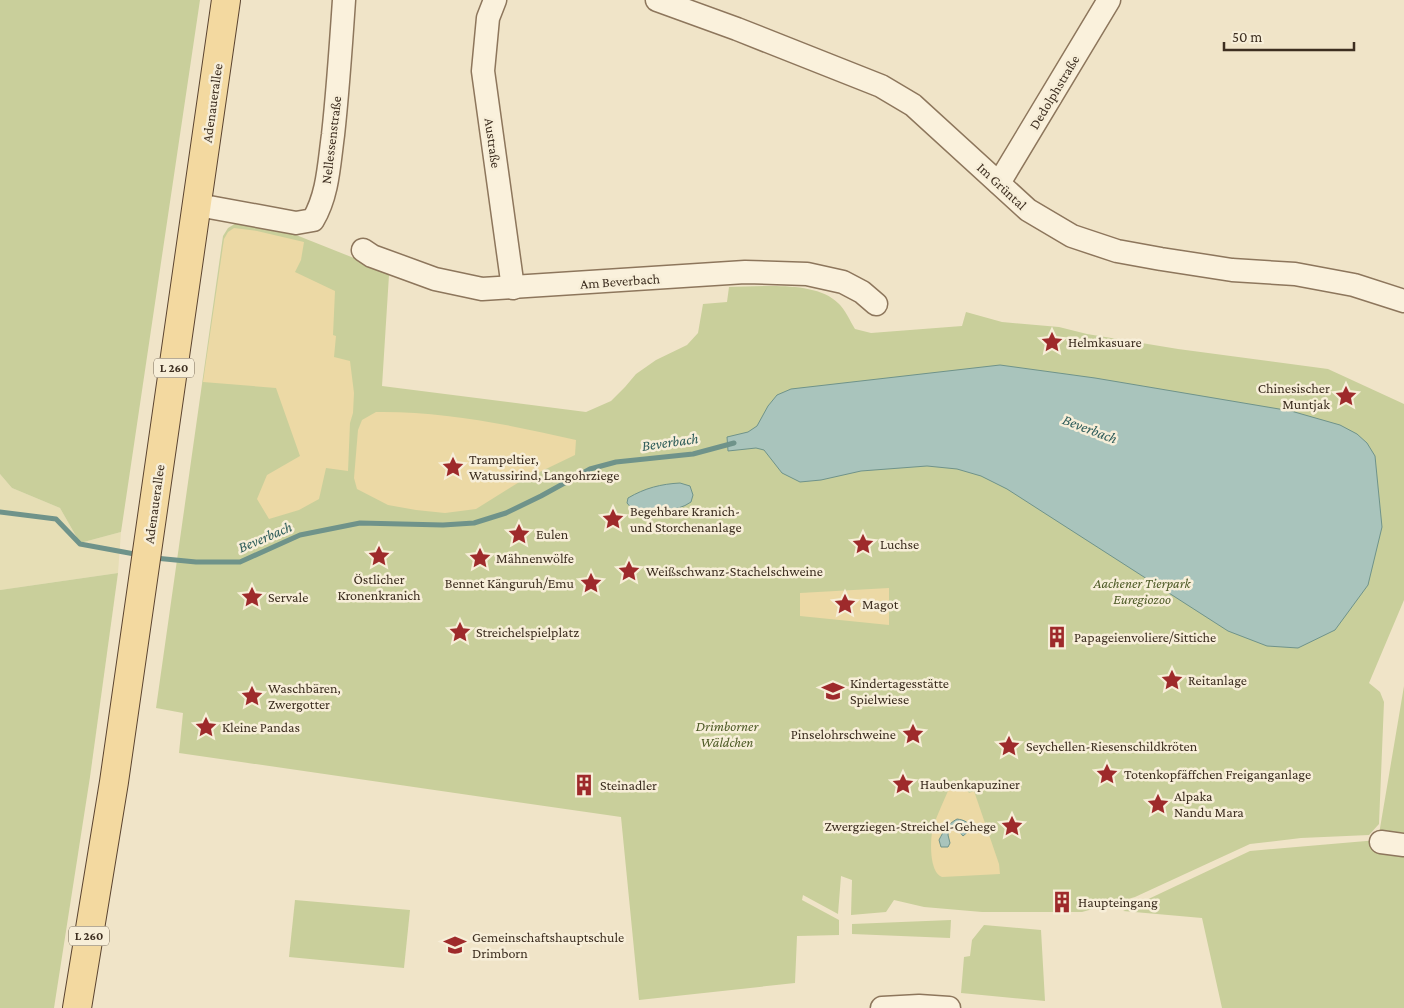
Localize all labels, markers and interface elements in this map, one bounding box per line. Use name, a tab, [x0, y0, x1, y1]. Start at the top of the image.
scale bar	[1224, 20, 1354, 52]
text: 50 m	[1232, 29, 1262, 45]
street label: Dedolphstraße	[1026, 52, 1082, 132]
street label: Adenauerallee	[199, 62, 225, 144]
street label: Nellessenstraße	[318, 95, 344, 185]
street label: Austraße	[482, 117, 504, 169]
street label: Im Grüntal	[974, 159, 1030, 213]
street label: Am Beverbach	[580, 270, 661, 292]
place icon: Helmkasuare	[1039, 329, 1065, 355]
place label: Helmkasuare	[1068, 334, 1142, 350]
road number: L 260	[154, 358, 194, 378]
place label: Chinesischer Muntjak	[1258, 380, 1330, 413]
place icon: Chinesischer Muntjak	[1333, 383, 1359, 409]
water label: Beverbach	[1060, 411, 1120, 447]
water label: Beverbach	[641, 430, 699, 454]
place label: Trampeltier, Watussirind, Langohrziege	[469, 451, 619, 483]
place icon: Trampeltier, Watussirind, Langohrziege	[440, 454, 466, 480]
street label: Adenauerallee	[141, 463, 167, 545]
place label: Begehbare Kranich- und Storchenanlage	[630, 503, 742, 535]
place icon: Begehbare Kranich- und Storchenanlage	[600, 506, 626, 532]
water label: Beverbach	[236, 518, 294, 556]
place icon: Eulen	[506, 521, 532, 547]
place label: Eulen	[536, 526, 569, 542]
place icon: Luchse	[850, 531, 876, 557]
place label: Luchse	[880, 536, 919, 552]
place icon: Östlicher Kronenkranich	[366, 543, 392, 569]
place icon: Mähnenwölfe	[467, 545, 493, 571]
place label: Mähnenwölfe	[496, 550, 574, 566]
place icon: Weißschwanz-Stachelschweine	[616, 558, 642, 584]
place label: Weißschwanz-Stachelschweine	[646, 563, 823, 579]
place icon: Bennet Känguruh/Emu	[578, 570, 604, 596]
place label: Östlicher Kronenkranich	[337, 571, 421, 603]
place label: Bennet Känguruh/Emu	[445, 575, 575, 591]
park label: Aachener Tierpark Euregiozoo	[1092, 575, 1191, 607]
place icon: Servale	[239, 584, 265, 610]
place label: Servale	[268, 589, 308, 605]
place icon: Magot	[832, 591, 858, 617]
place label: Magot	[862, 596, 899, 612]
place icon: Streichelspielplatz	[447, 619, 473, 645]
place label: Streichelspielplatz	[476, 624, 579, 640]
building icon: Papageienvoliere/Sittiche	[1044, 624, 1070, 650]
place label: Papageienvoliere/Sittiche	[1074, 629, 1216, 645]
place icon: Reitanlage	[1159, 667, 1185, 693]
place label: Reitanlage	[1188, 672, 1247, 688]
place label: Kindertagesstätte Spielwiese	[850, 675, 949, 707]
school or university icon: Kindertagesstätte Spielwiese	[820, 678, 846, 704]
place label: Waschbären, Zwergotter	[268, 680, 341, 712]
place icon: Waschbären, Zwergotter	[239, 683, 265, 709]
place icon: Kleine Pandas	[193, 714, 219, 740]
park label: Drimborner Wäldchen	[696, 718, 759, 750]
place label: Kleine Pandas	[222, 719, 300, 735]
place icon: Pinselohrschweine	[900, 721, 926, 747]
place label: Pinselohrschweine	[791, 726, 896, 742]
place icon: Seychellen-Riesenschildkröten	[996, 733, 1022, 759]
place label: Seychellen-Riesenschildkröten	[1026, 738, 1198, 754]
place icon: Totenkopfäffchen Freiganganlage	[1094, 761, 1120, 787]
place label: Totenkopfäffchen Freiganganlage	[1124, 766, 1311, 782]
place icon: Haubenkapuziner	[890, 771, 916, 797]
building icon: Steinadler	[571, 772, 597, 798]
place label: Haubenkapuziner	[920, 776, 1020, 792]
place label: Steinadler	[600, 777, 657, 793]
place label: Alpaka Nandu Mara	[1174, 788, 1244, 820]
place icon: Alpaka Nandu Mara	[1145, 791, 1171, 817]
place icon: Zwergziegen-Streichel-Gehege	[999, 813, 1025, 839]
place label: Zwergziegen-Streichel-Gehege	[824, 818, 996, 834]
building icon: Haupteingang	[1049, 889, 1075, 915]
place label: Haupteingang	[1078, 894, 1158, 910]
road number: L 260	[69, 926, 109, 946]
place label: Gemeinschaftshauptschule Drimborn	[472, 929, 624, 961]
school or university icon: Gemeinschaftshauptschule Drimborn	[442, 932, 468, 958]

